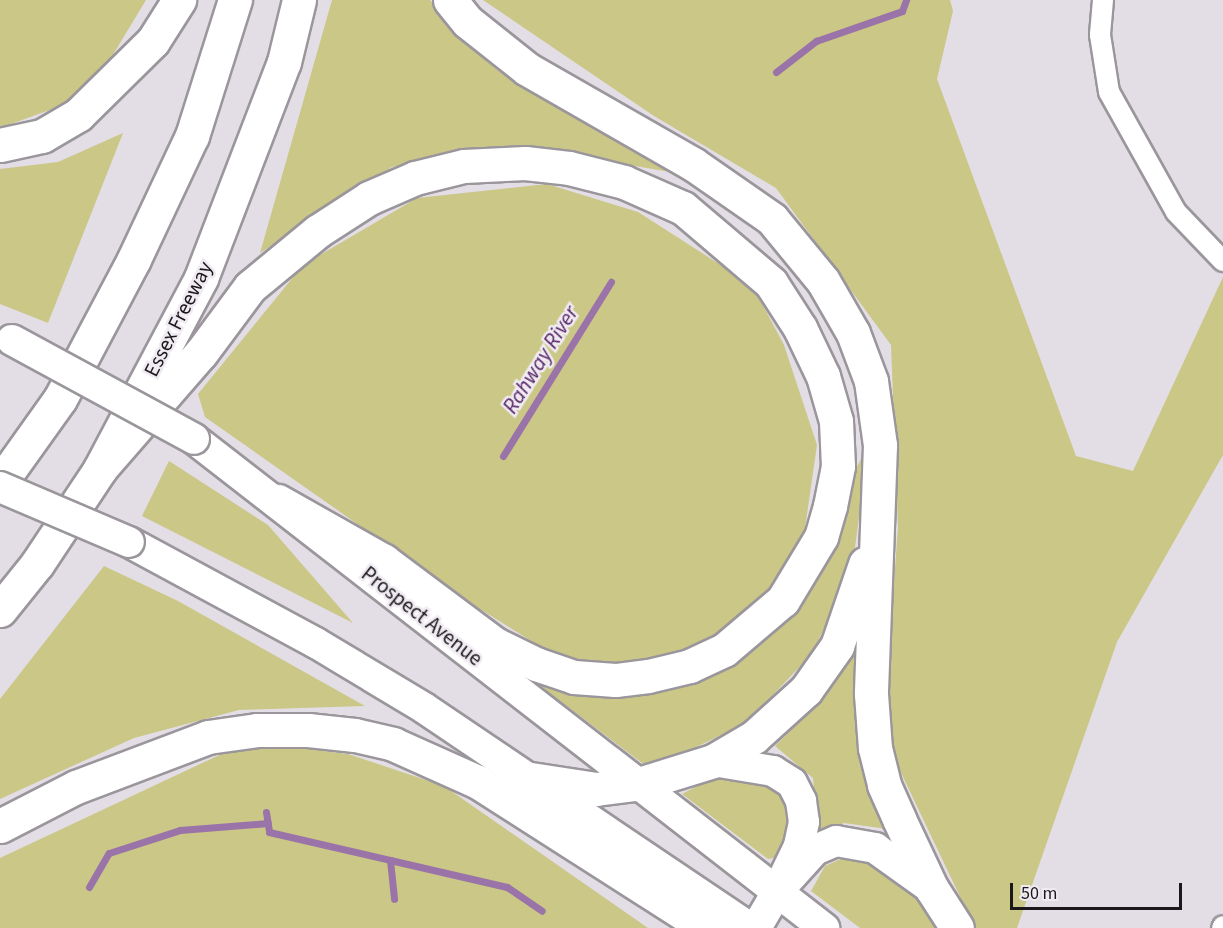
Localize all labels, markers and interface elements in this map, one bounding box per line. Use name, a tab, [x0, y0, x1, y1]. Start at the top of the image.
street label: Essex Freeway	[138, 257, 218, 381]
water label: Rahway River	[497, 301, 585, 419]
street label: Prospect Avenue	[356, 561, 488, 671]
scale bar	[1013, 871, 1186, 909]
text: 50 m	[1021, 881, 1057, 906]

